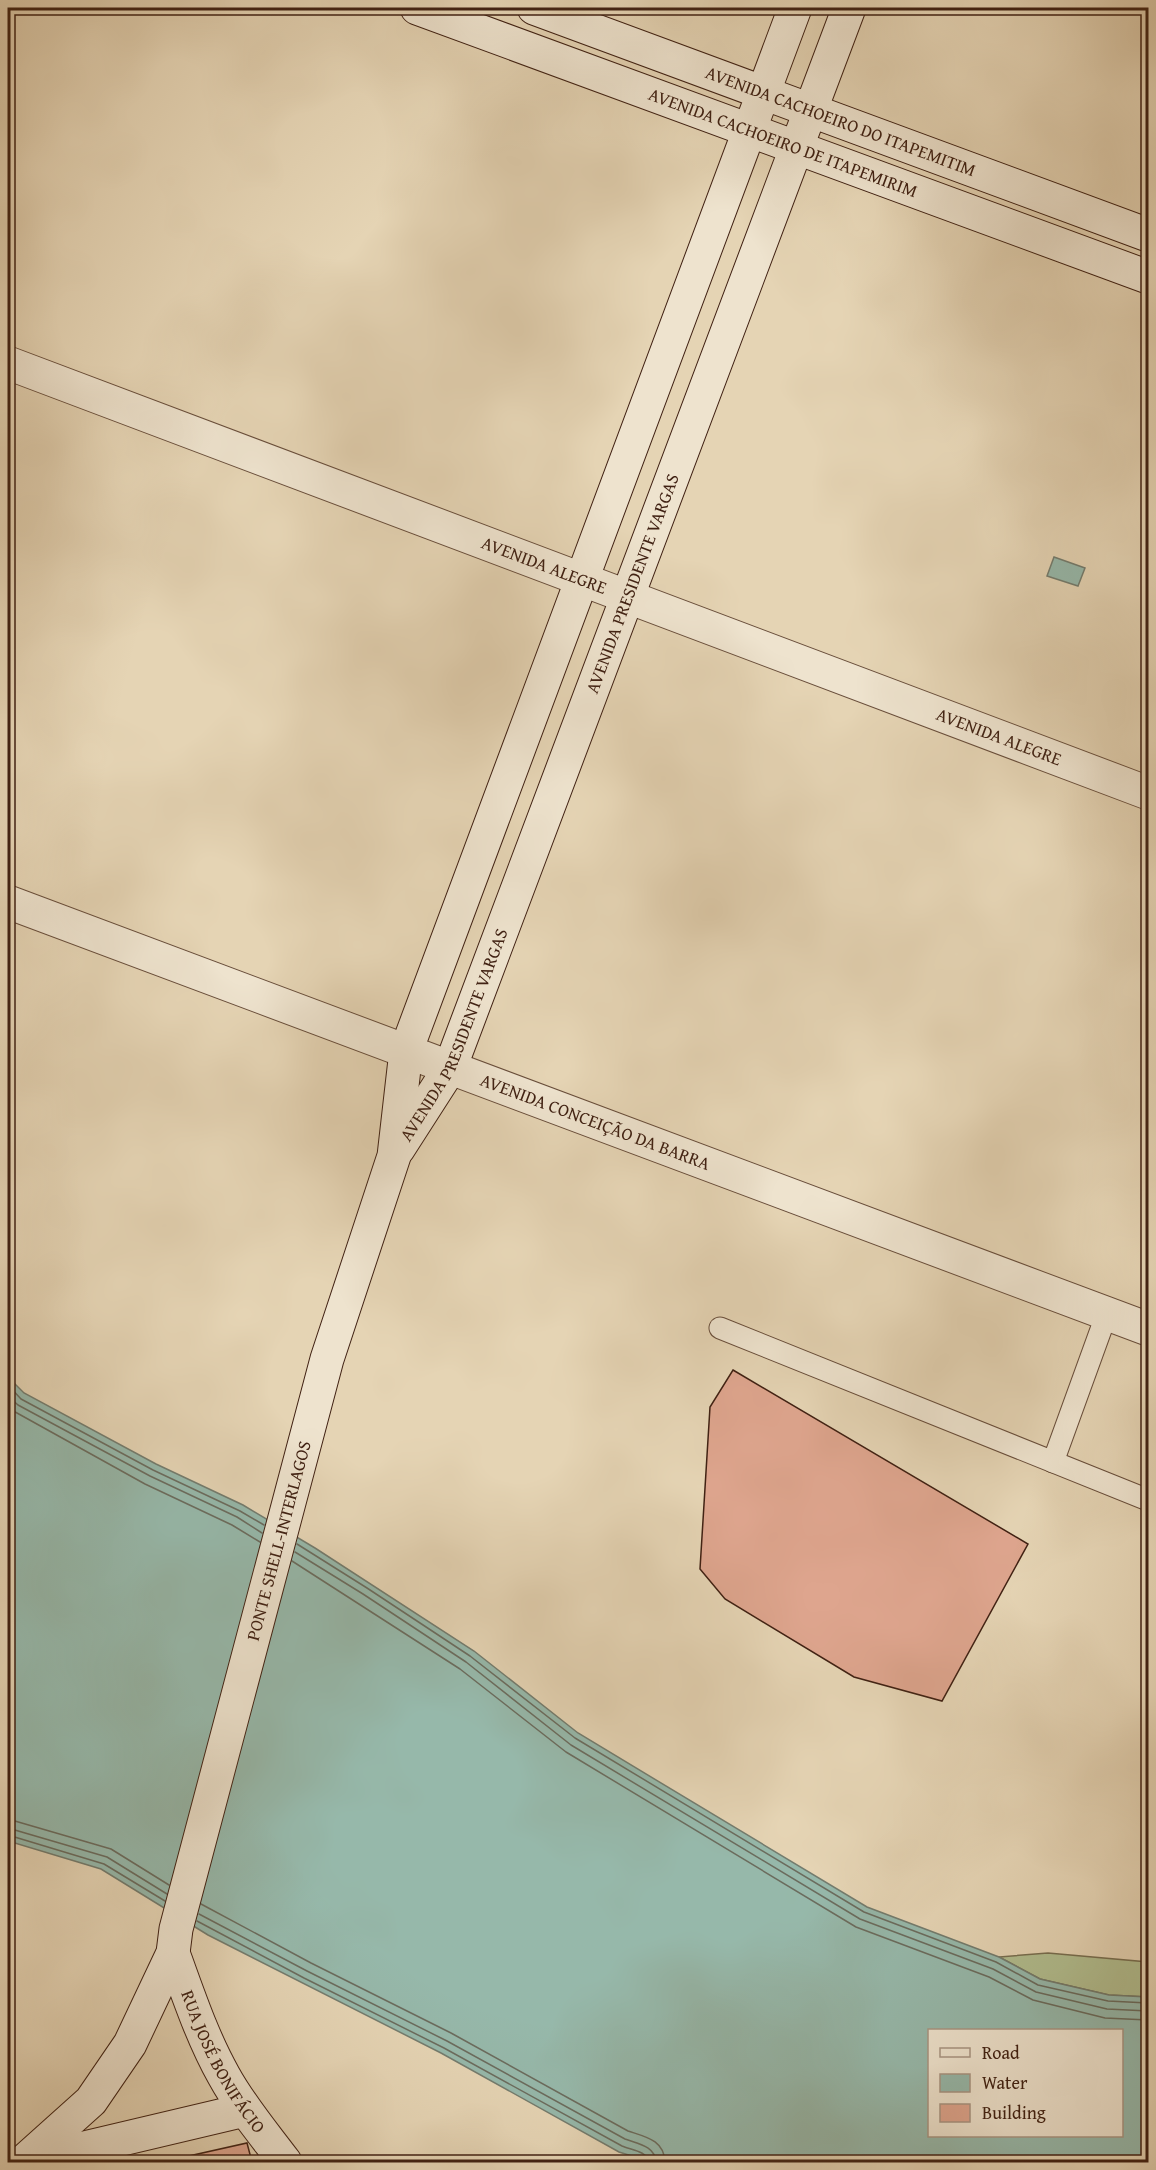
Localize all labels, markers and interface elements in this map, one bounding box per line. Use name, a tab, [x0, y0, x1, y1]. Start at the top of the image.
street label: AVENIDA CACHOEIRO DO ITAPEMITIM	[702, 59, 980, 183]
street label: AVENIDA CACHOEIRO DE ITAPEMIRIM	[645, 80, 922, 204]
street label: AVENIDA PRESIDENTE VARGAS	[578, 469, 686, 697]
street label: AVENIDA ALEGRE	[478, 529, 611, 601]
street label: AVENIDA ALEGRE	[933, 700, 1066, 772]
street label: AVENIDA PRESIDENTE VARGAS	[392, 924, 515, 1146]
street label: AVENIDA CONCEIÇÃO DA BARRA	[476, 1066, 714, 1177]
street label: PONTE SHELL-INTERLAGOS	[239, 1437, 318, 1643]
street label: RUA JOSÉ BONIFÁCIO	[174, 1986, 272, 2139]
legend	[928, 2029, 1123, 2137]
text: Road	[982, 2039, 1020, 2066]
text: Water	[982, 2069, 1028, 2096]
text: Building	[982, 2099, 1046, 2126]

